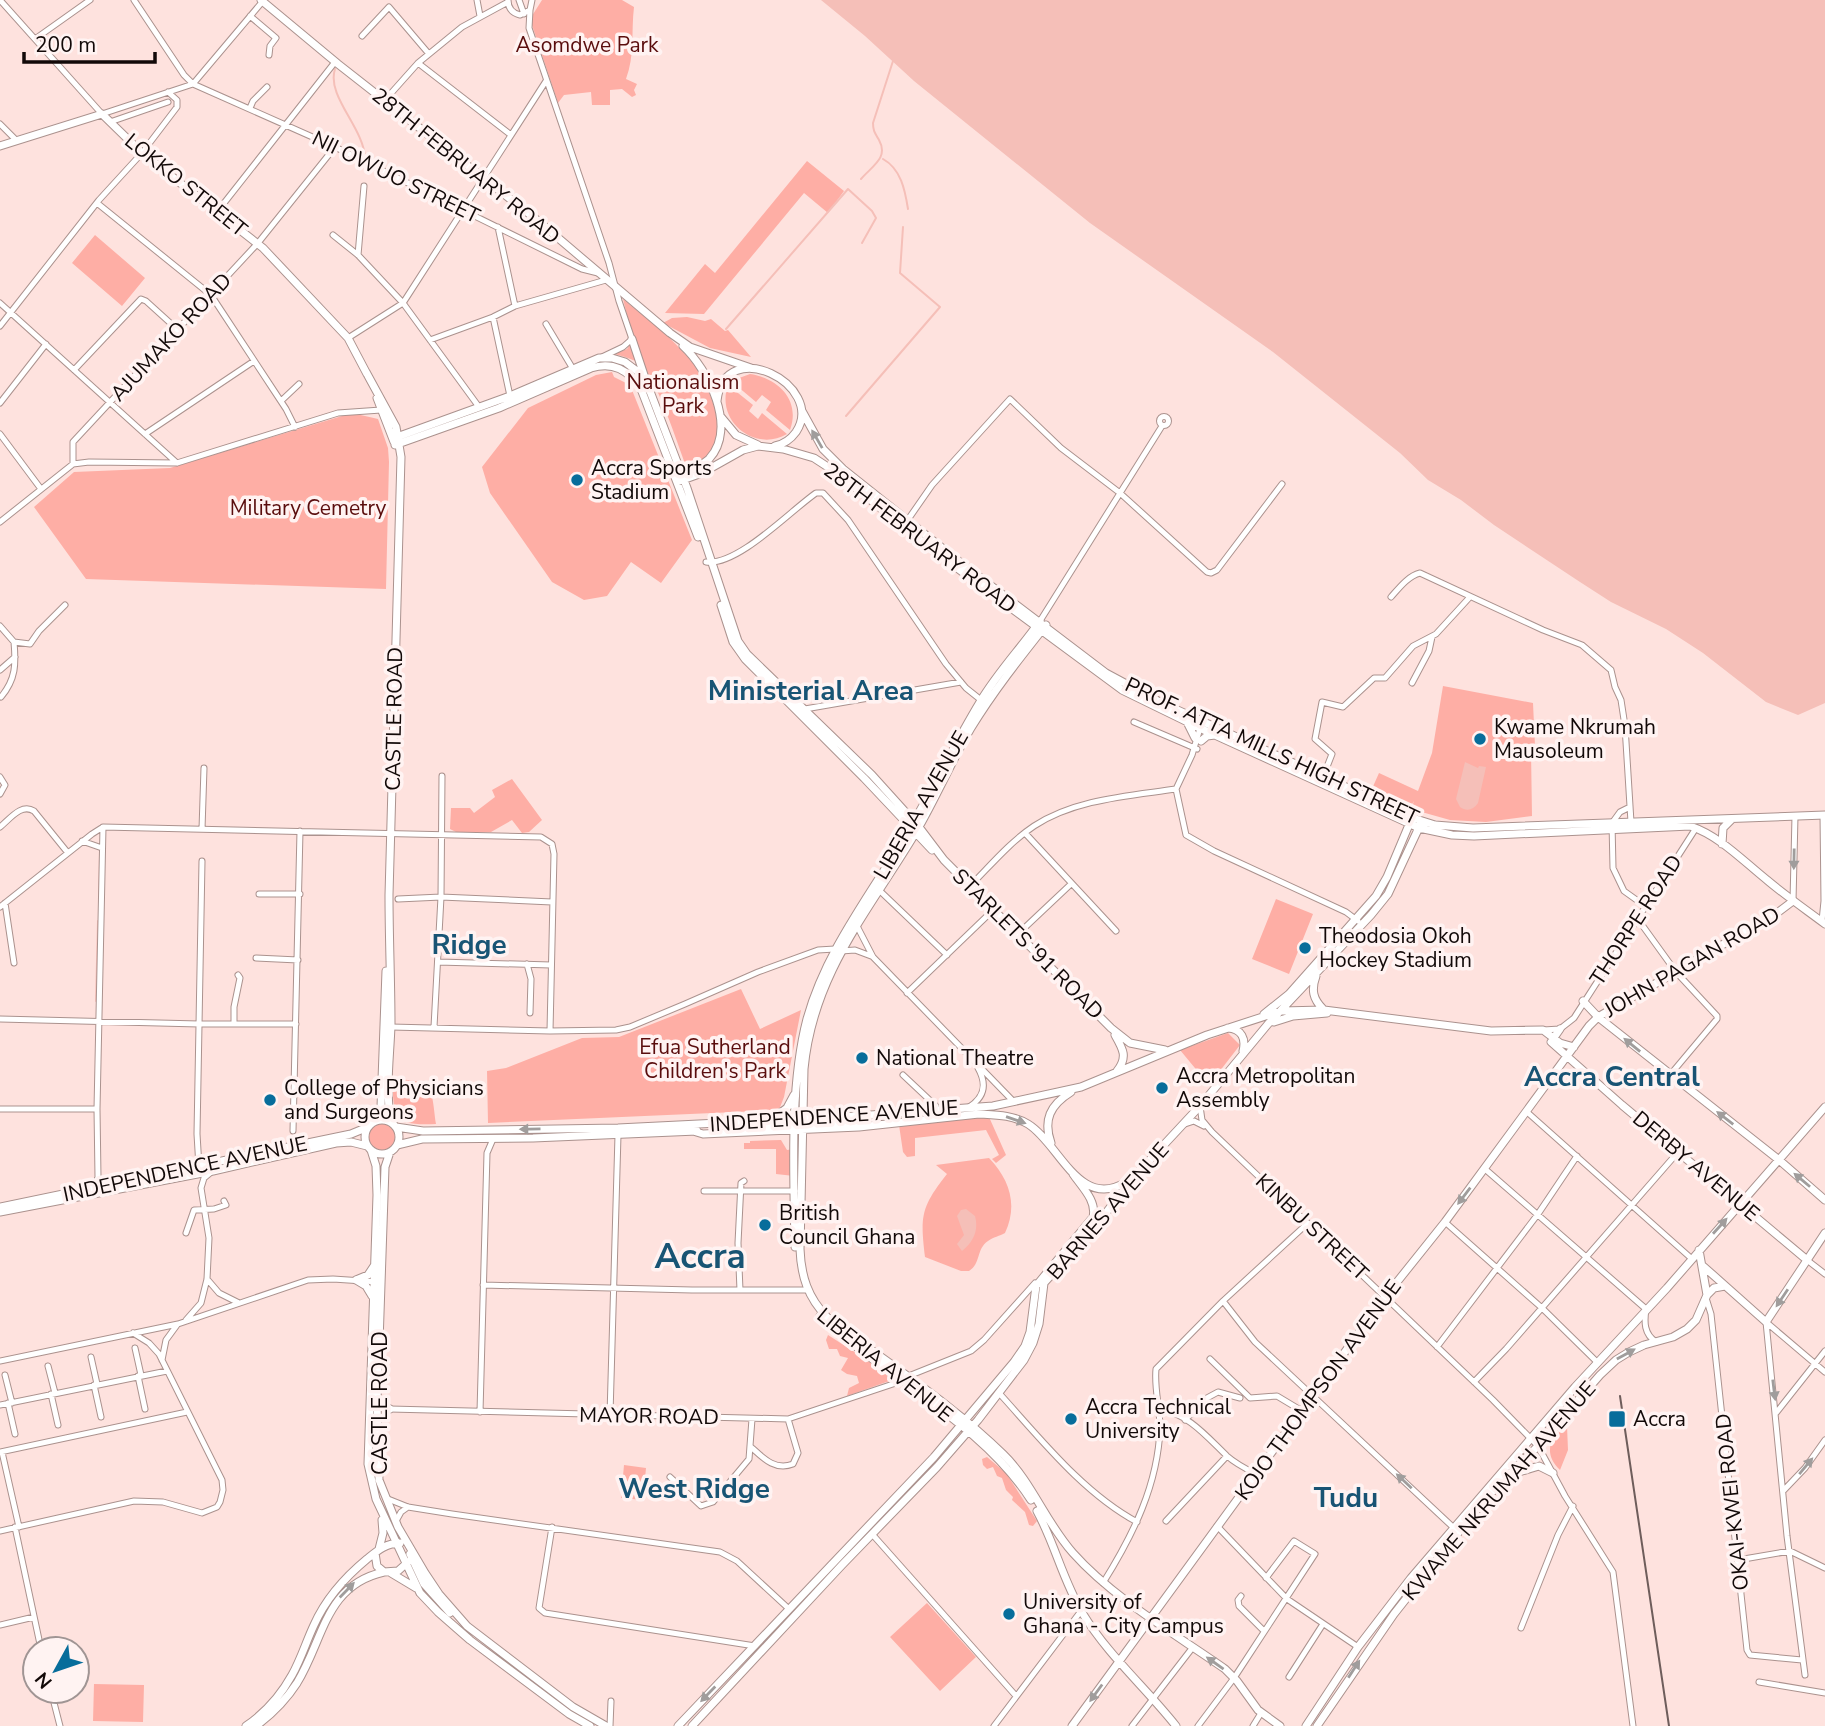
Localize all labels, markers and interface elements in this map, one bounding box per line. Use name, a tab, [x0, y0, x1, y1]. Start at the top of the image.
scale bar	[24, 21, 156, 65]
text: 200 m	[35, 31, 96, 59]
park label: Asomdwe Park	[515, 31, 659, 59]
street label: 28TH FEBRUARY ROAD	[366, 81, 566, 251]
street label: NII OWUO STREET	[307, 124, 485, 230]
street label: LOKKO STREET	[119, 127, 253, 243]
street label: AJUMAKO ROAD	[104, 267, 238, 407]
park label: Nationalism Park	[627, 368, 739, 420]
one-way arrow	[811, 429, 823, 449]
place label: Accra Sports Stadium	[591, 454, 712, 506]
street label: 28TH FEBRUARY ROAD	[818, 456, 1022, 620]
marker: Accra Sports Stadium	[569, 472, 585, 488]
park label: Military Cemetry	[230, 494, 387, 522]
street label: CASTLE ROAD	[379, 647, 409, 791]
street label: PROF. ATTA MILLS HIGH STREET	[1121, 670, 1424, 832]
district label: Ministerial Area	[708, 672, 914, 710]
place label: Kwame Nkrumah Mausoleum	[1494, 713, 1656, 765]
street label: LIBERIA AVENUE	[867, 726, 975, 884]
marker: Kwame Nkrumah Mausoleum	[1472, 731, 1488, 747]
one-way arrow	[1789, 848, 1800, 870]
street label: THORPE ROAD	[1583, 849, 1689, 991]
street label: STARLETS '91 ROAD	[946, 862, 1110, 1026]
street label: JOHN PAGAN ROAD	[1598, 900, 1785, 1024]
place label: Theodosia Okoh Hockey Stadium	[1319, 922, 1472, 974]
district label: Ridge	[431, 926, 507, 964]
marker: Theodosia Okoh Hockey Stadium	[1297, 940, 1313, 956]
park label: Efua Sutherland Children's Park	[639, 1033, 791, 1085]
one-way arrow	[1624, 1037, 1642, 1052]
place label: National Theatre	[876, 1044, 1034, 1072]
marker: National Theatre	[854, 1050, 870, 1066]
district label: Accra Central	[1524, 1058, 1700, 1096]
place label: Accra Metropolitan Assembly	[1176, 1062, 1355, 1114]
place label: College of Physicians and Surgeons	[284, 1074, 484, 1126]
marker: Accra Metropolitan Assembly	[1154, 1080, 1170, 1096]
marker: College of Physicians and Surgeons	[262, 1092, 278, 1108]
street label: INDEPENDENCE AVENUE	[709, 1093, 959, 1139]
street label: DERBY AVENUE	[1627, 1105, 1765, 1227]
one-way arrow	[1716, 1111, 1734, 1126]
one-way arrow	[1005, 1115, 1026, 1126]
one-way arrow	[519, 1123, 541, 1135]
street label: INDEPENDENCE AVENUE	[60, 1129, 310, 1209]
street label: BARNES AVENUE	[1041, 1136, 1175, 1286]
street label: KINBU STREET	[1249, 1167, 1375, 1287]
one-way arrow	[1793, 1172, 1811, 1187]
one-way arrow	[1457, 1187, 1471, 1205]
place label: British Council Ghana	[779, 1199, 915, 1251]
marker: British Council Ghana	[757, 1217, 773, 1233]
one-way arrow	[1712, 1218, 1727, 1235]
district label: Accra	[654, 1233, 746, 1280]
street label: KOJO THOMPSON AVENUE	[1228, 1274, 1408, 1506]
one-way arrow	[1775, 1289, 1789, 1307]
street label: LIBERIA AVENUE	[811, 1301, 959, 1429]
street label: CASTLE ROAD	[366, 1331, 394, 1475]
one-way arrow	[1616, 1348, 1636, 1360]
street label: KWAME NKRUMAH AVENUE	[1396, 1375, 1602, 1607]
one-way arrow	[1768, 1379, 1779, 1401]
place label: Accra Technical University	[1085, 1393, 1232, 1445]
street label: MAYOR ROAD	[579, 1401, 719, 1431]
place label: Accra	[1633, 1405, 1686, 1433]
marker: Accra	[1607, 1409, 1627, 1429]
marker: Accra Technical University	[1063, 1411, 1079, 1427]
street label: OKAI-KWEI ROAD	[1709, 1412, 1755, 1592]
one-way arrow	[1798, 1458, 1813, 1476]
district label: West Ridge	[618, 1470, 770, 1508]
one-way arrow	[1396, 1474, 1413, 1490]
district label: Tudu	[1314, 1479, 1378, 1517]
one-way arrow	[339, 1582, 356, 1599]
place label: University of Ghana - City Campus	[1023, 1588, 1224, 1640]
marker: University of Ghana - City Campus	[1001, 1606, 1017, 1622]
north arrow	[21, 1635, 91, 1705]
one-way arrow	[1206, 1656, 1224, 1670]
one-way arrow	[1348, 1659, 1361, 1679]
text: N	[29, 1666, 58, 1694]
one-way arrow	[1089, 1684, 1103, 1703]
one-way arrow	[700, 1686, 717, 1703]

